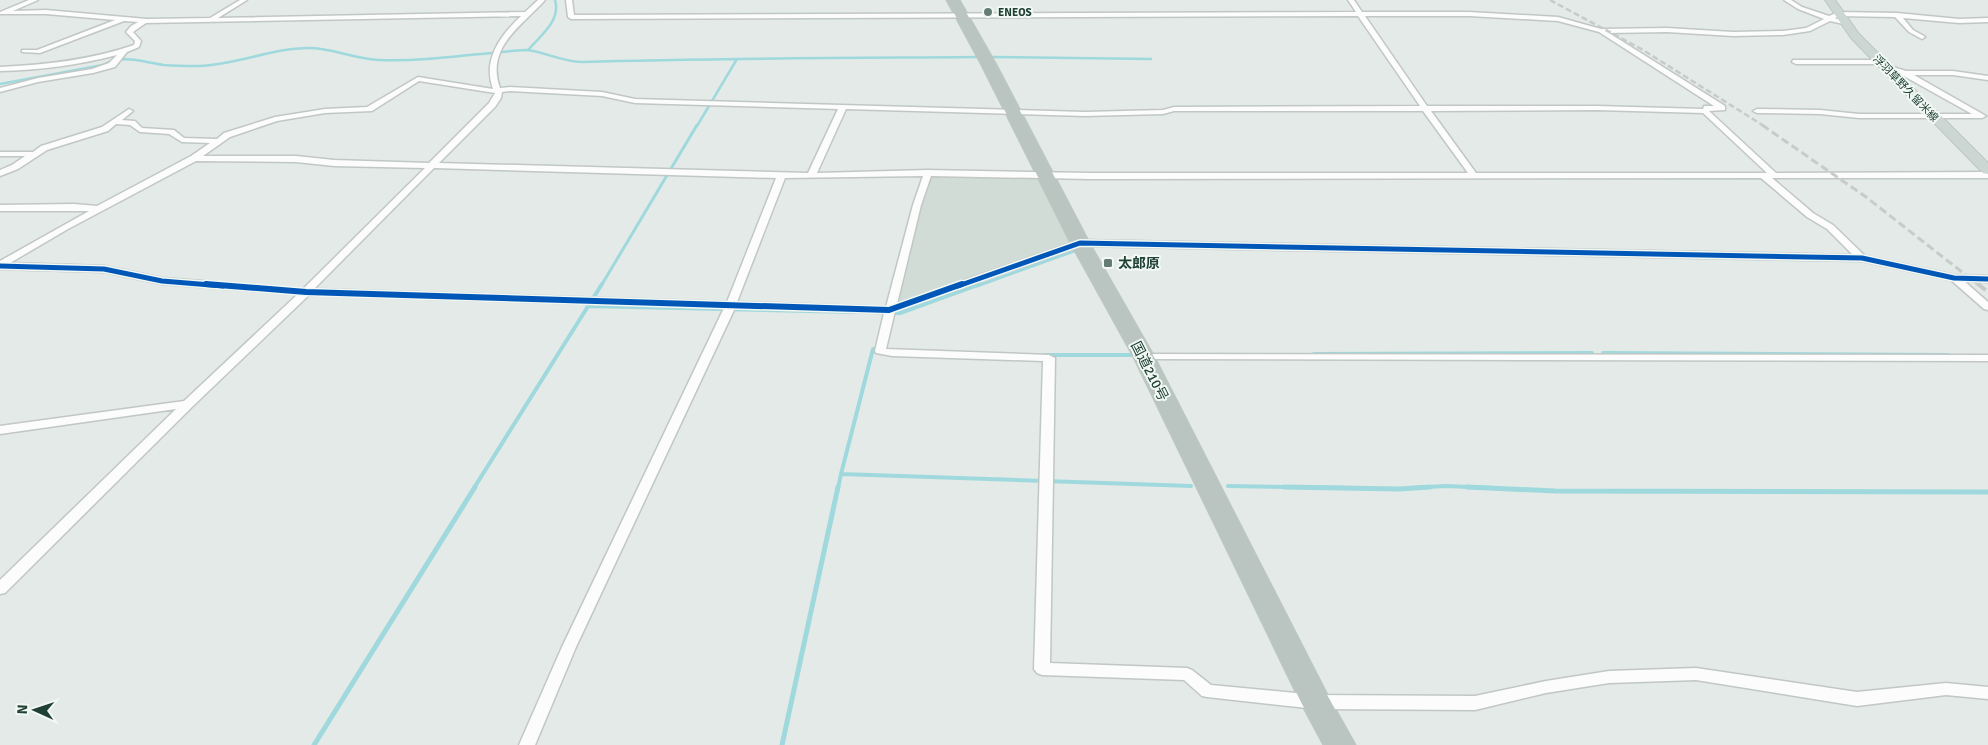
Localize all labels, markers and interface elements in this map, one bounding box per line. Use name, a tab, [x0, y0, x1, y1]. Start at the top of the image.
marker: ENEOS	[982, 6, 994, 18]
place label: ENEOS	[998, 6, 1032, 19]
street label: 浮羽草野久留米線	[1870, 52, 1941, 125]
place label: 太郎原	[1118, 255, 1160, 272]
marker: 太郎原	[1102, 257, 1114, 269]
street label: 国道210号	[1127, 339, 1172, 404]
north arrow	[10, 685, 60, 735]
text: N	[14, 704, 31, 715]

